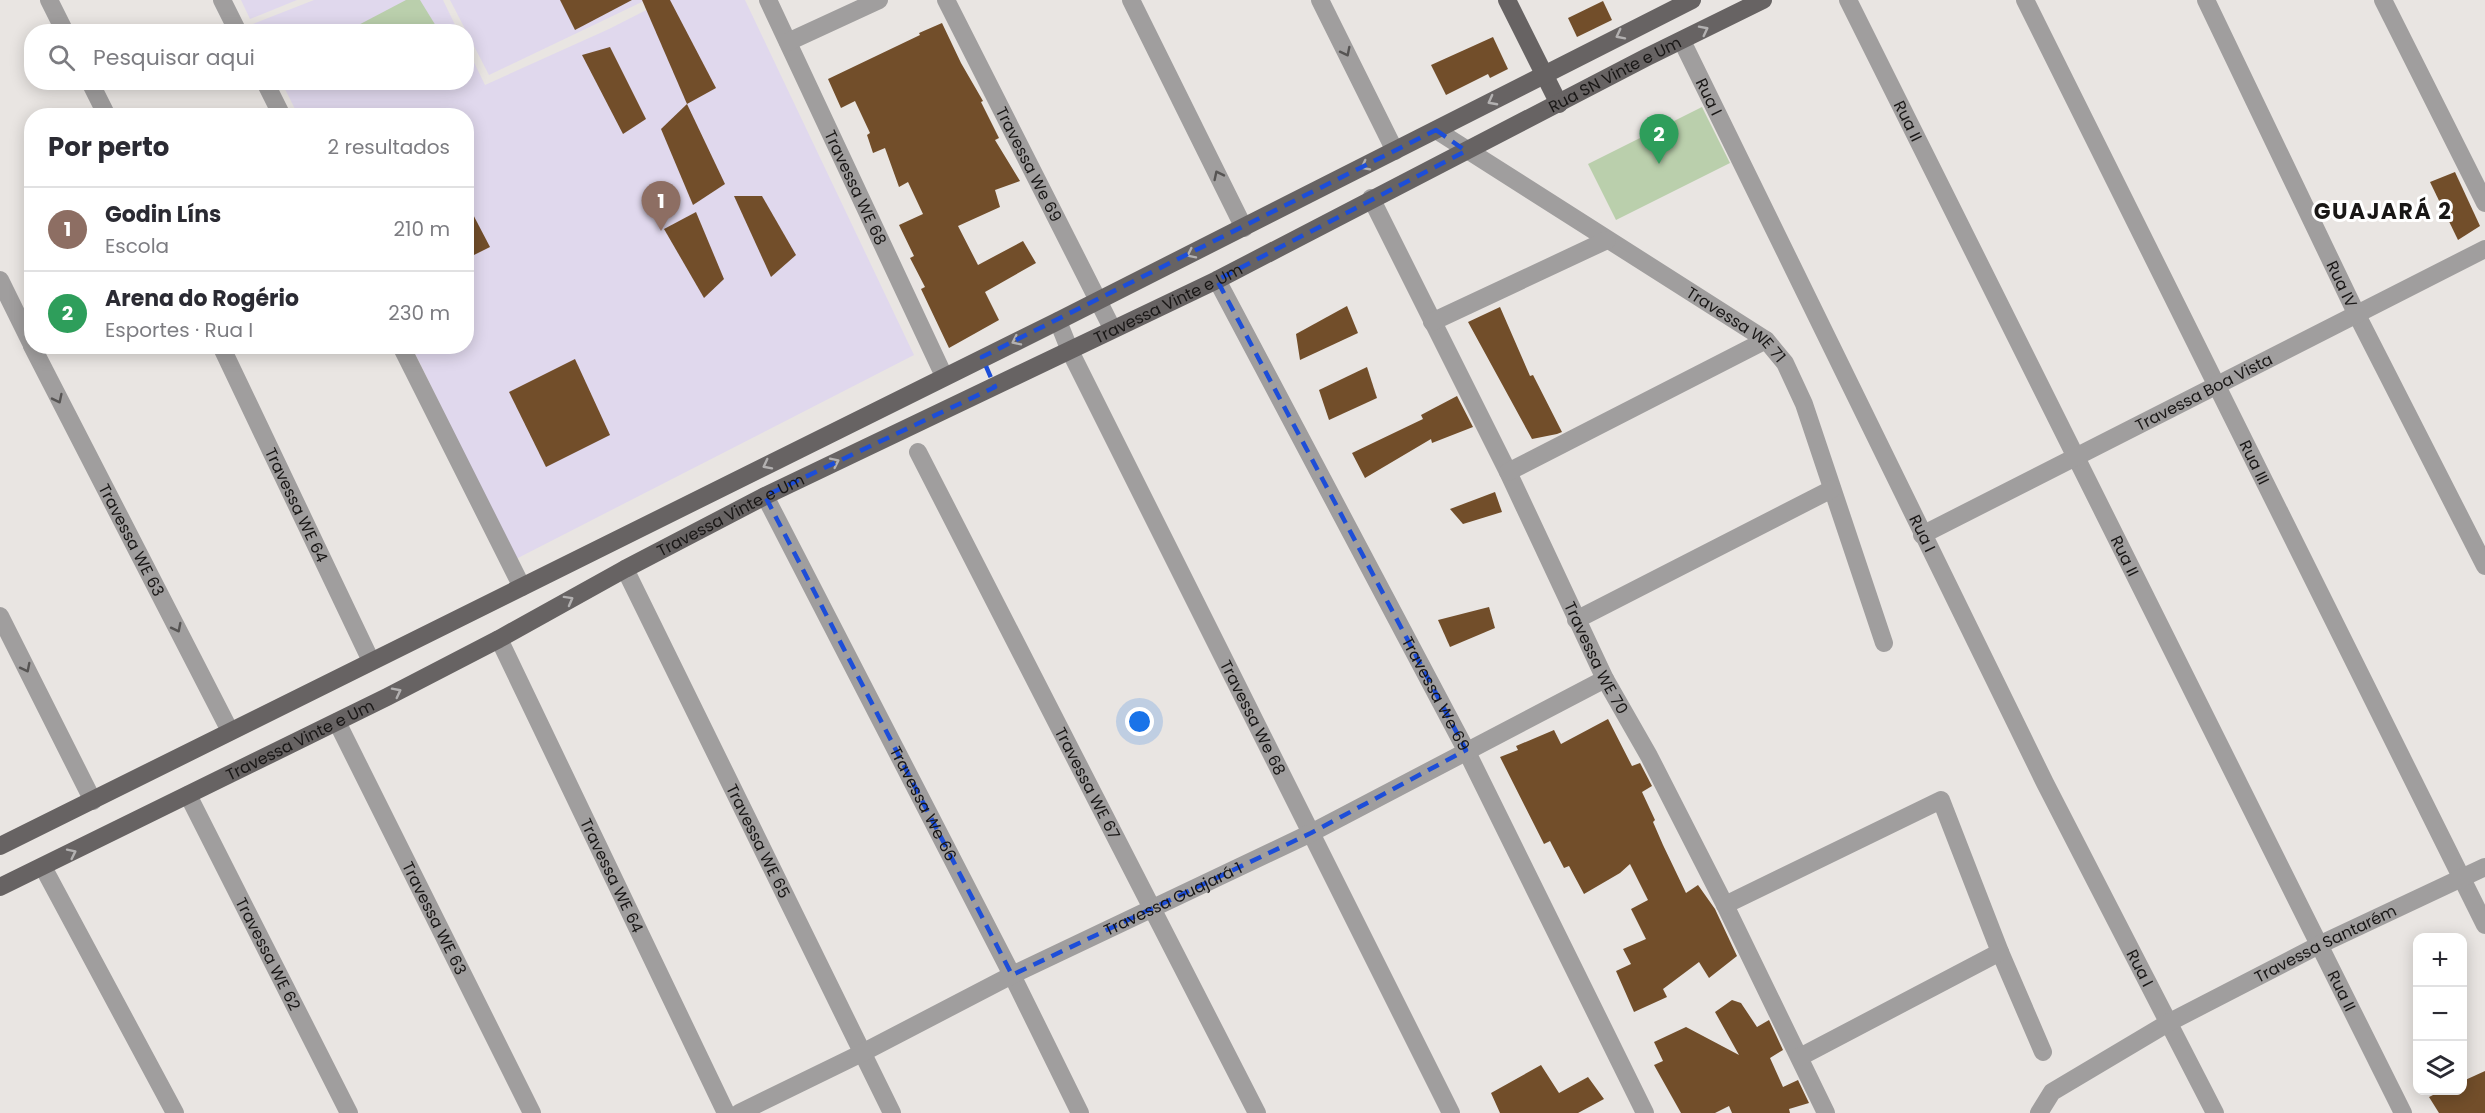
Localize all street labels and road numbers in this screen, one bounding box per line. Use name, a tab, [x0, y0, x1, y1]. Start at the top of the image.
street label: Rua SN Vinte e Um	[1544, 31, 1685, 118]
street label: Rua I	[1690, 74, 1728, 119]
street label: Rua II	[1888, 97, 1928, 145]
street label: Travessa We 69	[990, 103, 1067, 226]
street label: Travessa WE 68	[818, 126, 892, 249]
street label: Rua IV	[2321, 257, 2363, 312]
street label: Travessa Vinte e Um	[1090, 258, 1247, 349]
street label: Travessa WE 71	[1682, 281, 1791, 368]
street label: Travessa Boa Vista	[2131, 348, 2277, 437]
street label: Rua III	[2234, 436, 2275, 488]
street label: Travessa WE 64	[259, 444, 333, 566]
street label: Travessa Vinte e Um	[653, 468, 808, 562]
street label: Travessa WE 63	[93, 480, 170, 600]
street label: Rua I	[1903, 511, 1941, 556]
street label: Rua II	[2105, 532, 2145, 580]
street label: Travessa WE 70	[1558, 598, 1634, 718]
street label: Travessa We 69	[1396, 633, 1475, 755]
street label: Travessa We 68	[1214, 656, 1291, 779]
street label: Travessa Vinte e Um	[222, 694, 378, 786]
street label: Travessa WE 67	[1049, 723, 1126, 844]
street label: Travessa We 66	[884, 742, 962, 865]
street label: Travessa WE 65	[720, 780, 796, 902]
street label: Travessa WE 64	[574, 814, 649, 937]
street label: Travessa Guajará 1	[1100, 856, 1246, 942]
street label: Travessa WE 63	[396, 858, 472, 979]
street label: Travessa WE 62	[230, 894, 306, 1014]
street label: Travessa Santarém	[2250, 899, 2400, 988]
street label: Rua I	[2121, 945, 2159, 991]
street label: Rua II	[2322, 967, 2361, 1015]

